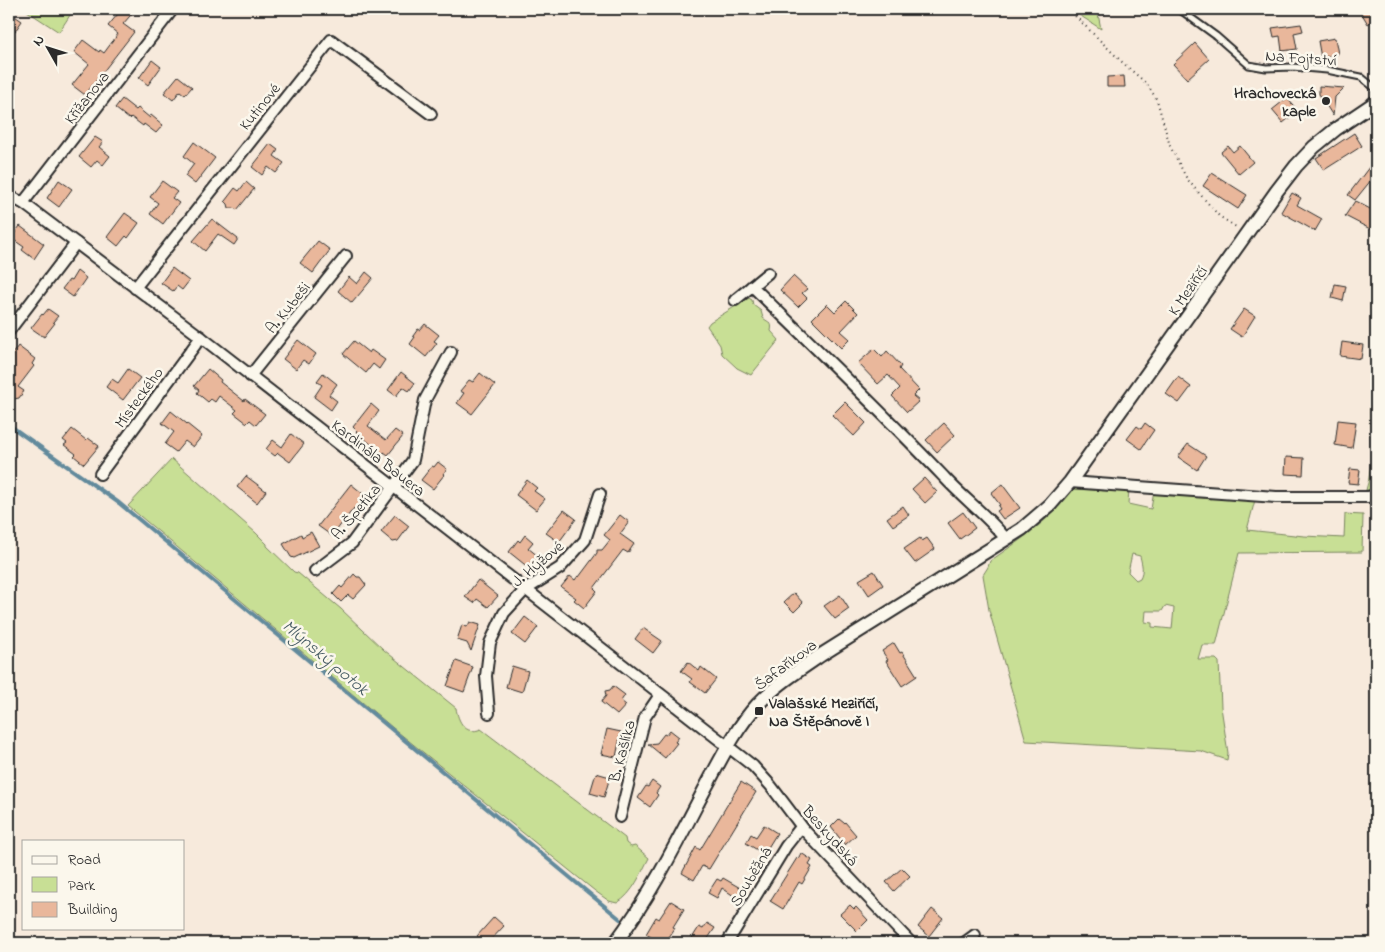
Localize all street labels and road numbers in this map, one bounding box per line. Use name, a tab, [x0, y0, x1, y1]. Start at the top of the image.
street label: Na Fojtství	[1264, 45, 1337, 73]
street label: Křižanova	[59, 66, 116, 130]
street label: Kutinové	[234, 78, 288, 136]
street label: K Meziříčí	[1163, 261, 1215, 321]
street label: A. Kubeši	[260, 277, 317, 339]
street label: Místeckého	[109, 363, 170, 434]
street label: Kardinála Bauera	[326, 414, 430, 503]
street label: A. Špetíka	[326, 479, 387, 546]
street label: J. Hýžové	[507, 535, 570, 594]
street label: Šafaříkova	[750, 634, 823, 697]
street label: B. Kašlíka	[603, 718, 643, 786]
street label: Beskydská	[795, 800, 863, 872]
street label: Souběžná	[724, 843, 779, 912]

